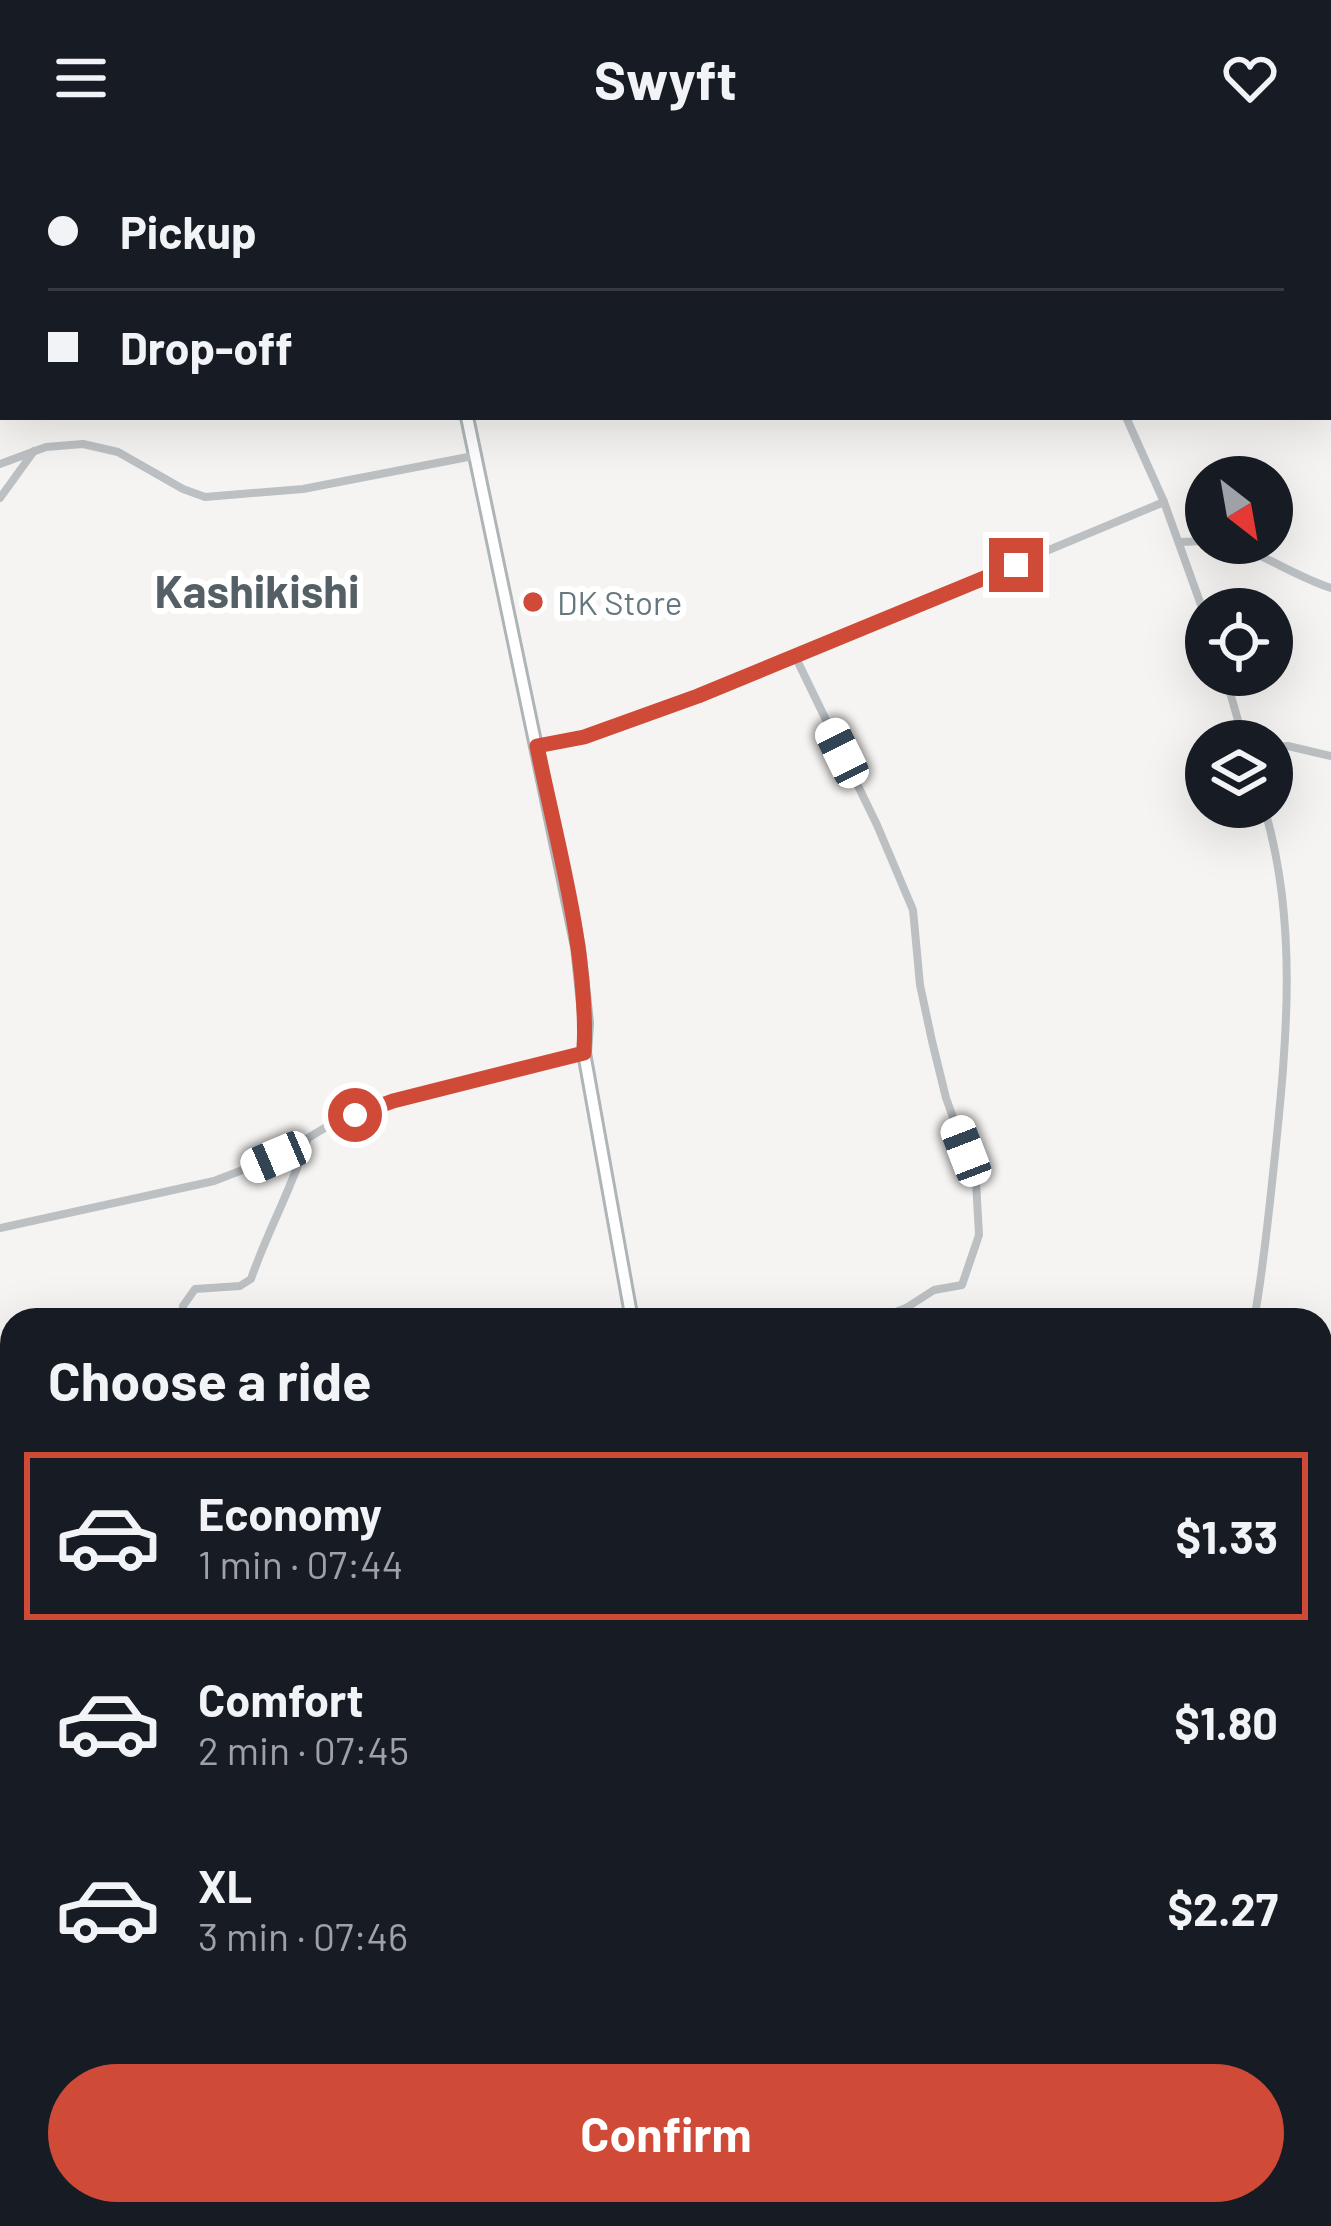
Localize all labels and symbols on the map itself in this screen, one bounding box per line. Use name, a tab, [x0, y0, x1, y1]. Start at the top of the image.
north arrow	[1185, 456, 1293, 564]
route end	[989, 538, 1043, 592]
district label: Kashikishi	[155, 563, 359, 617]
place label: DK Store	[557, 582, 682, 622]
marker: DK Store	[520, 589, 546, 615]
car	[810, 713, 874, 793]
route start	[328, 1088, 382, 1142]
car	[936, 1111, 996, 1191]
car	[236, 1126, 316, 1188]

